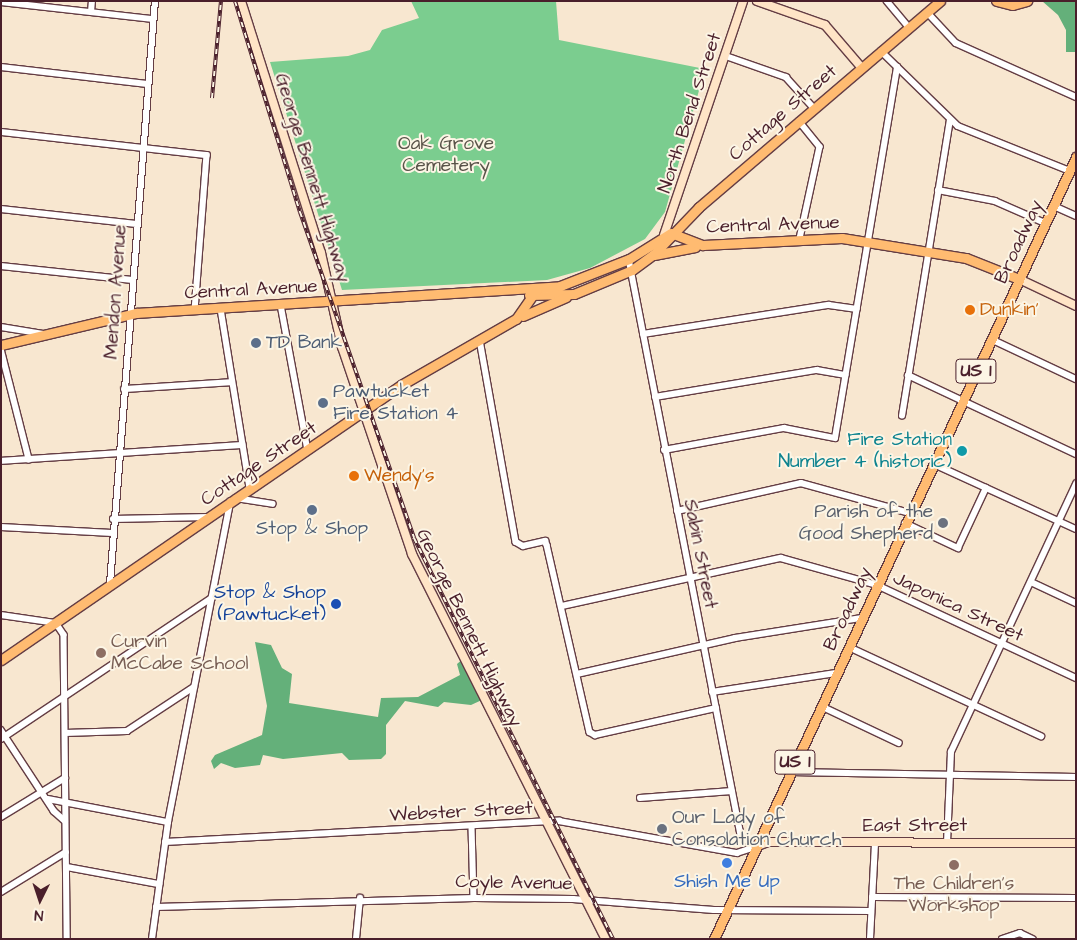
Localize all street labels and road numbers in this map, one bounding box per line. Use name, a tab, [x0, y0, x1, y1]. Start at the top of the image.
street label: North Bend Street	[653, 30, 727, 196]
street label: Cottage Street	[724, 60, 842, 166]
street label: George Bennett Highway	[269, 71, 355, 285]
street label: Broadway	[990, 197, 1048, 287]
street label: Central Avenue	[706, 211, 840, 239]
street label: Mendon Avenue	[100, 224, 132, 360]
street label: Central Avenue	[184, 275, 318, 305]
road number: US 1	[955, 356, 997, 386]
street label: Cottage Street	[196, 417, 322, 511]
street label: Sabin Street	[678, 497, 722, 611]
street label: George Bennett Highway	[411, 525, 527, 731]
street label: Broadway	[819, 564, 877, 654]
street label: Japonica Street	[889, 567, 1027, 647]
road number: US 1	[774, 746, 816, 778]
street label: Webster Street	[389, 797, 533, 827]
street label: East Street	[863, 815, 967, 837]
street label: Coyle Avenue	[455, 871, 573, 895]

